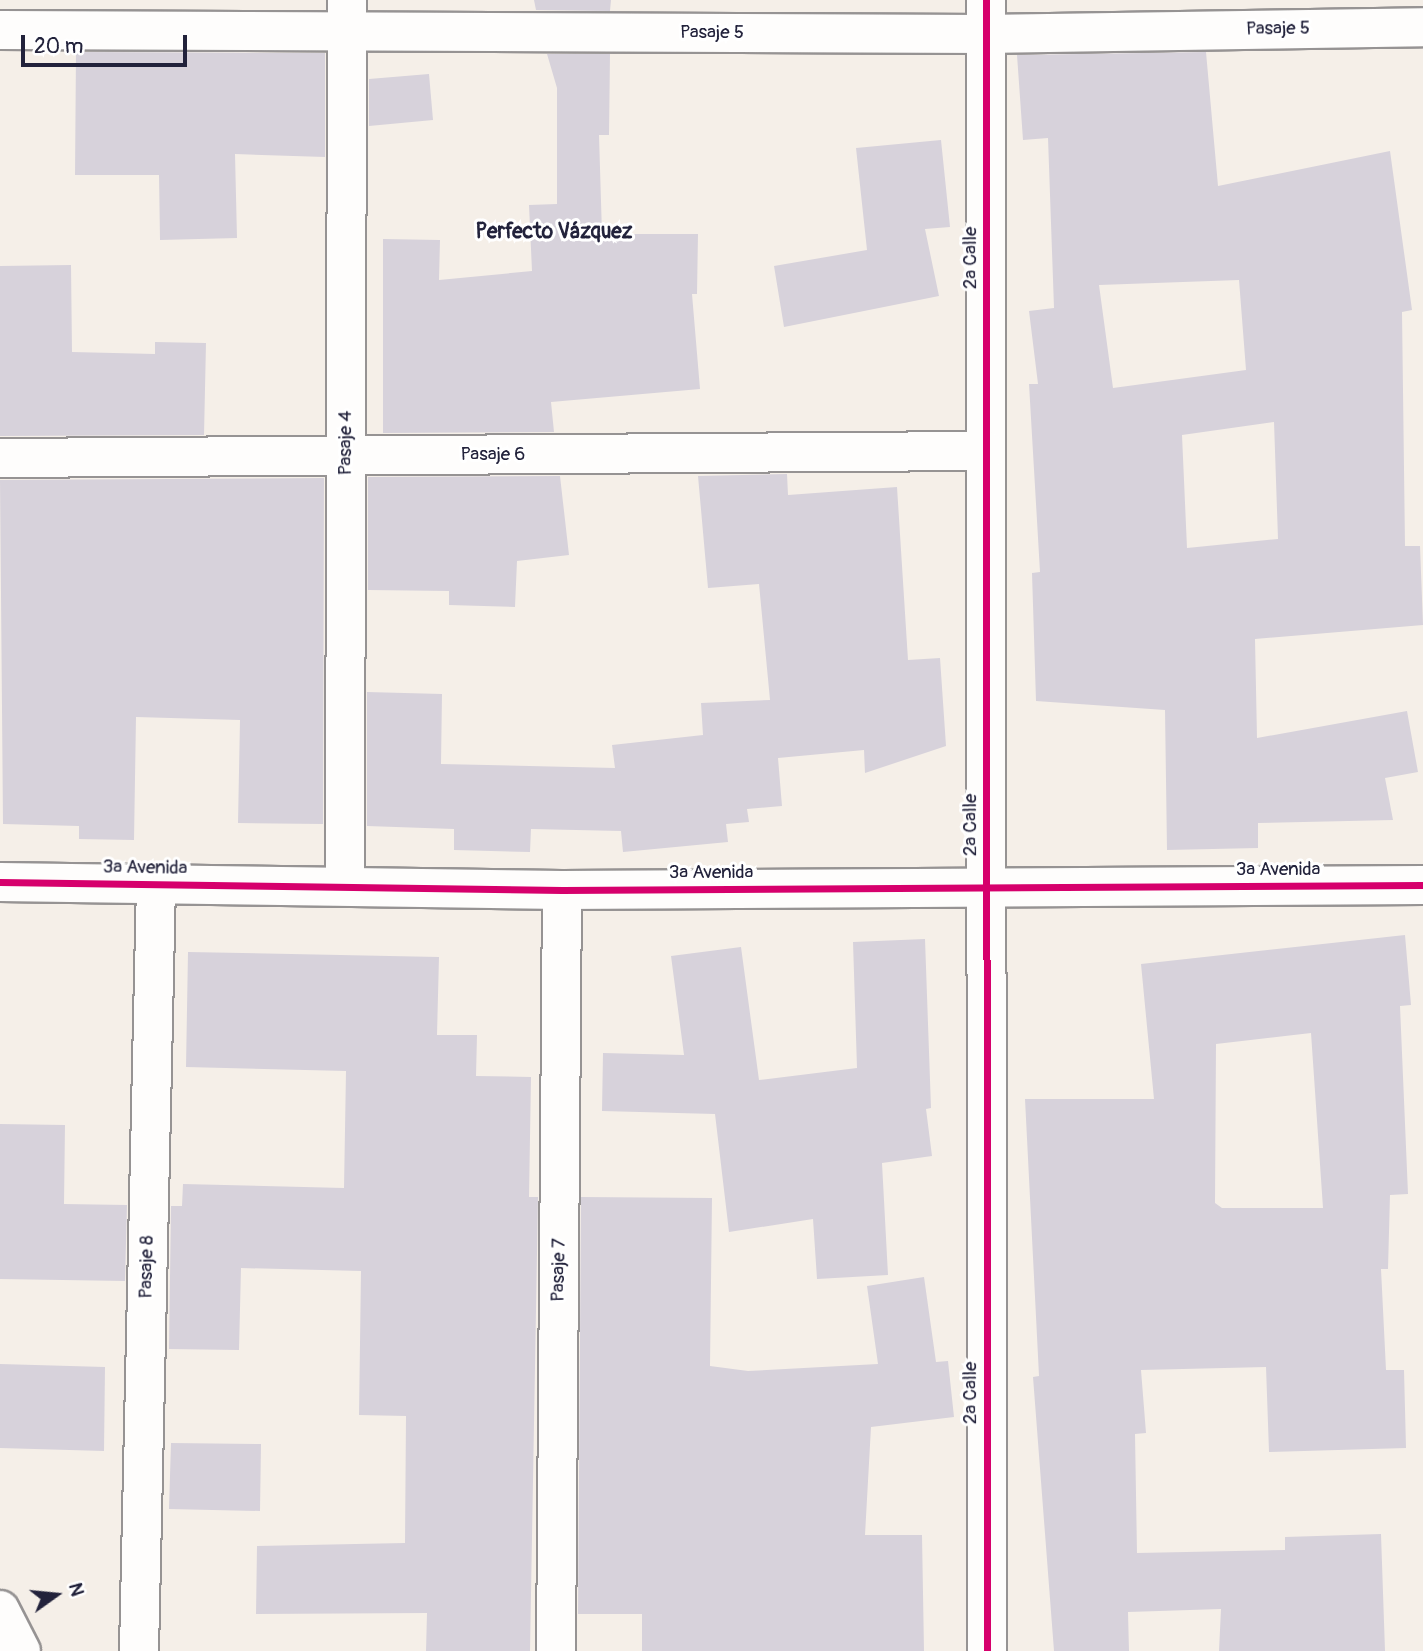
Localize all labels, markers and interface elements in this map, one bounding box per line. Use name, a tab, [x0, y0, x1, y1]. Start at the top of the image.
street label: Pasaje 5	[1246, 17, 1310, 41]
scale bar	[24, 21, 191, 65]
street label: Pasaje 5	[680, 22, 744, 44]
text: 20 m	[34, 33, 83, 60]
district label: Perfecto Vázquez	[475, 219, 633, 245]
street label: 2a Calle	[960, 227, 982, 289]
street label: Pasaje 4	[335, 411, 357, 475]
street label: Pasaje 6	[461, 444, 525, 466]
street label: 2a Calle	[960, 794, 982, 856]
street label: 3a Avenida	[103, 856, 187, 880]
street label: 3a Avenida	[1236, 859, 1320, 881]
street label: 3a Avenida	[669, 862, 753, 884]
street label: Pasaje 8	[135, 1235, 159, 1299]
street label: Pasaje 7	[547, 1238, 571, 1302]
street label: 2a Calle	[960, 1362, 982, 1424]
north arrow	[21, 1560, 91, 1630]
text: N	[63, 1580, 90, 1599]

